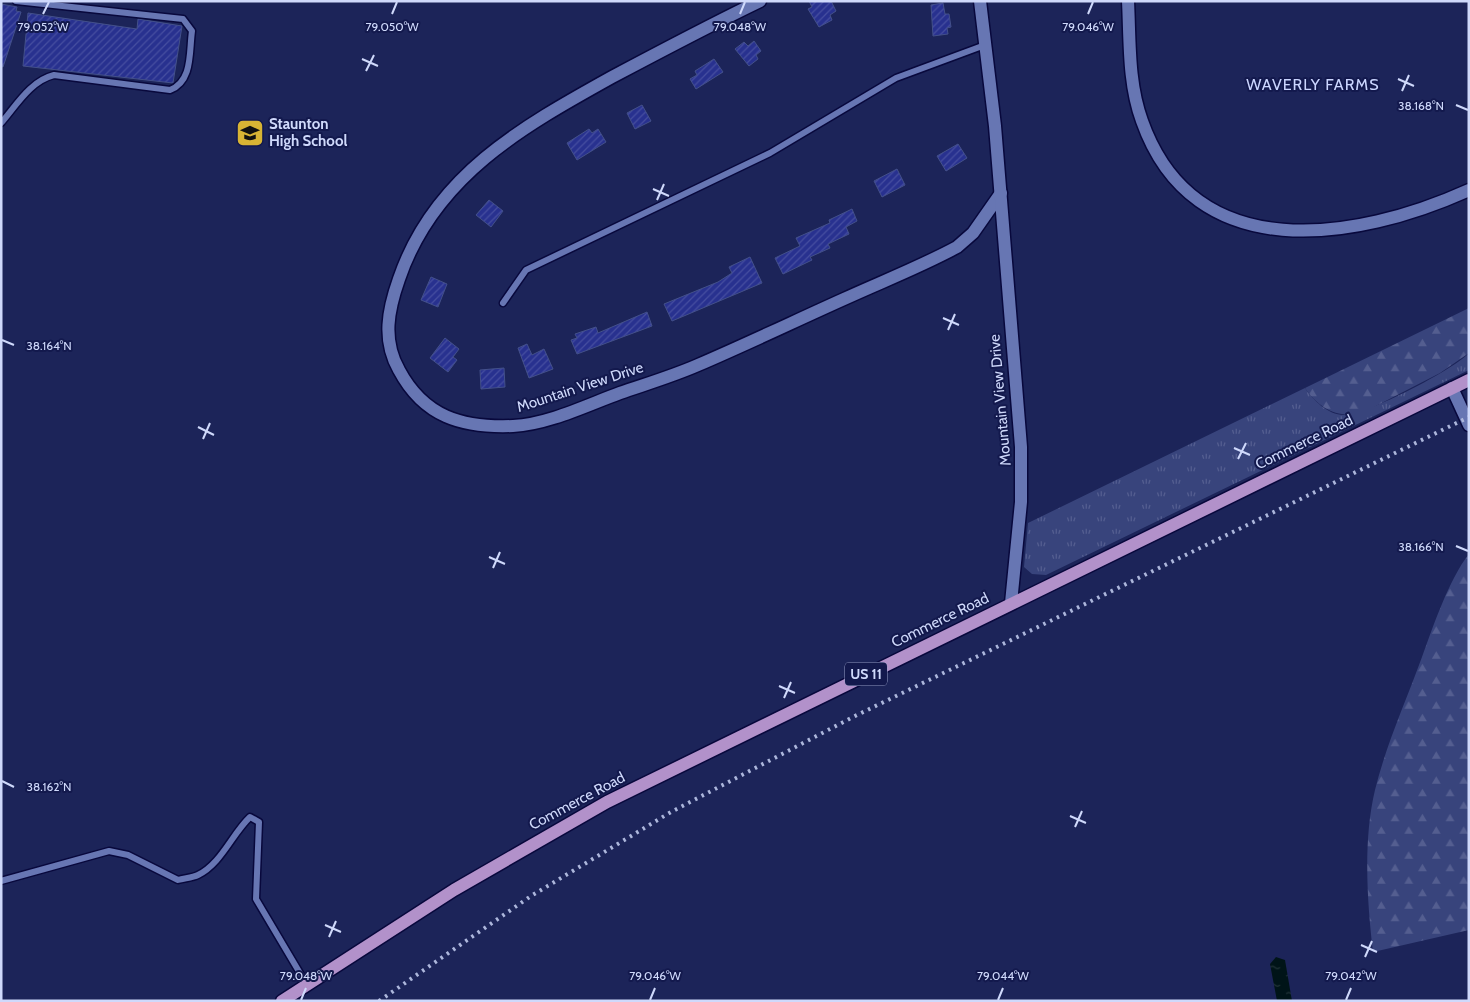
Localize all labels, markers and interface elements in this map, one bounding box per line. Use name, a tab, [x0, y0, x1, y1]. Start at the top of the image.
text: 79.052°W	[18, 19, 69, 34]
text: 79.050°W	[366, 19, 419, 34]
text: 79.048°W	[714, 19, 767, 34]
text: 79.046°W	[1062, 19, 1115, 34]
district label: WAVERLY FARMS	[1246, 75, 1380, 94]
text: 38.168°N	[1398, 98, 1444, 113]
place label: Staunton High School	[269, 115, 347, 150]
school or university icon: Staunton High School	[235, 118, 265, 148]
street label: Mountain View Drive	[985, 333, 1015, 467]
text: 38.164°N	[26, 338, 72, 353]
street label: Mountain View Drive	[514, 358, 646, 416]
street label: Commerce Road	[1252, 411, 1356, 473]
text: 38.166°N	[1398, 539, 1444, 554]
street label: Commerce Road	[888, 589, 992, 651]
road number: US 11	[845, 662, 887, 686]
street label: Commerce Road	[526, 768, 628, 834]
text: 38.162°N	[26, 779, 72, 794]
text: 79.048°W	[280, 968, 333, 983]
text: 79.046°W	[629, 968, 682, 983]
text: 79.044°W	[977, 968, 1030, 983]
text: 79.042°W	[1325, 968, 1377, 983]

